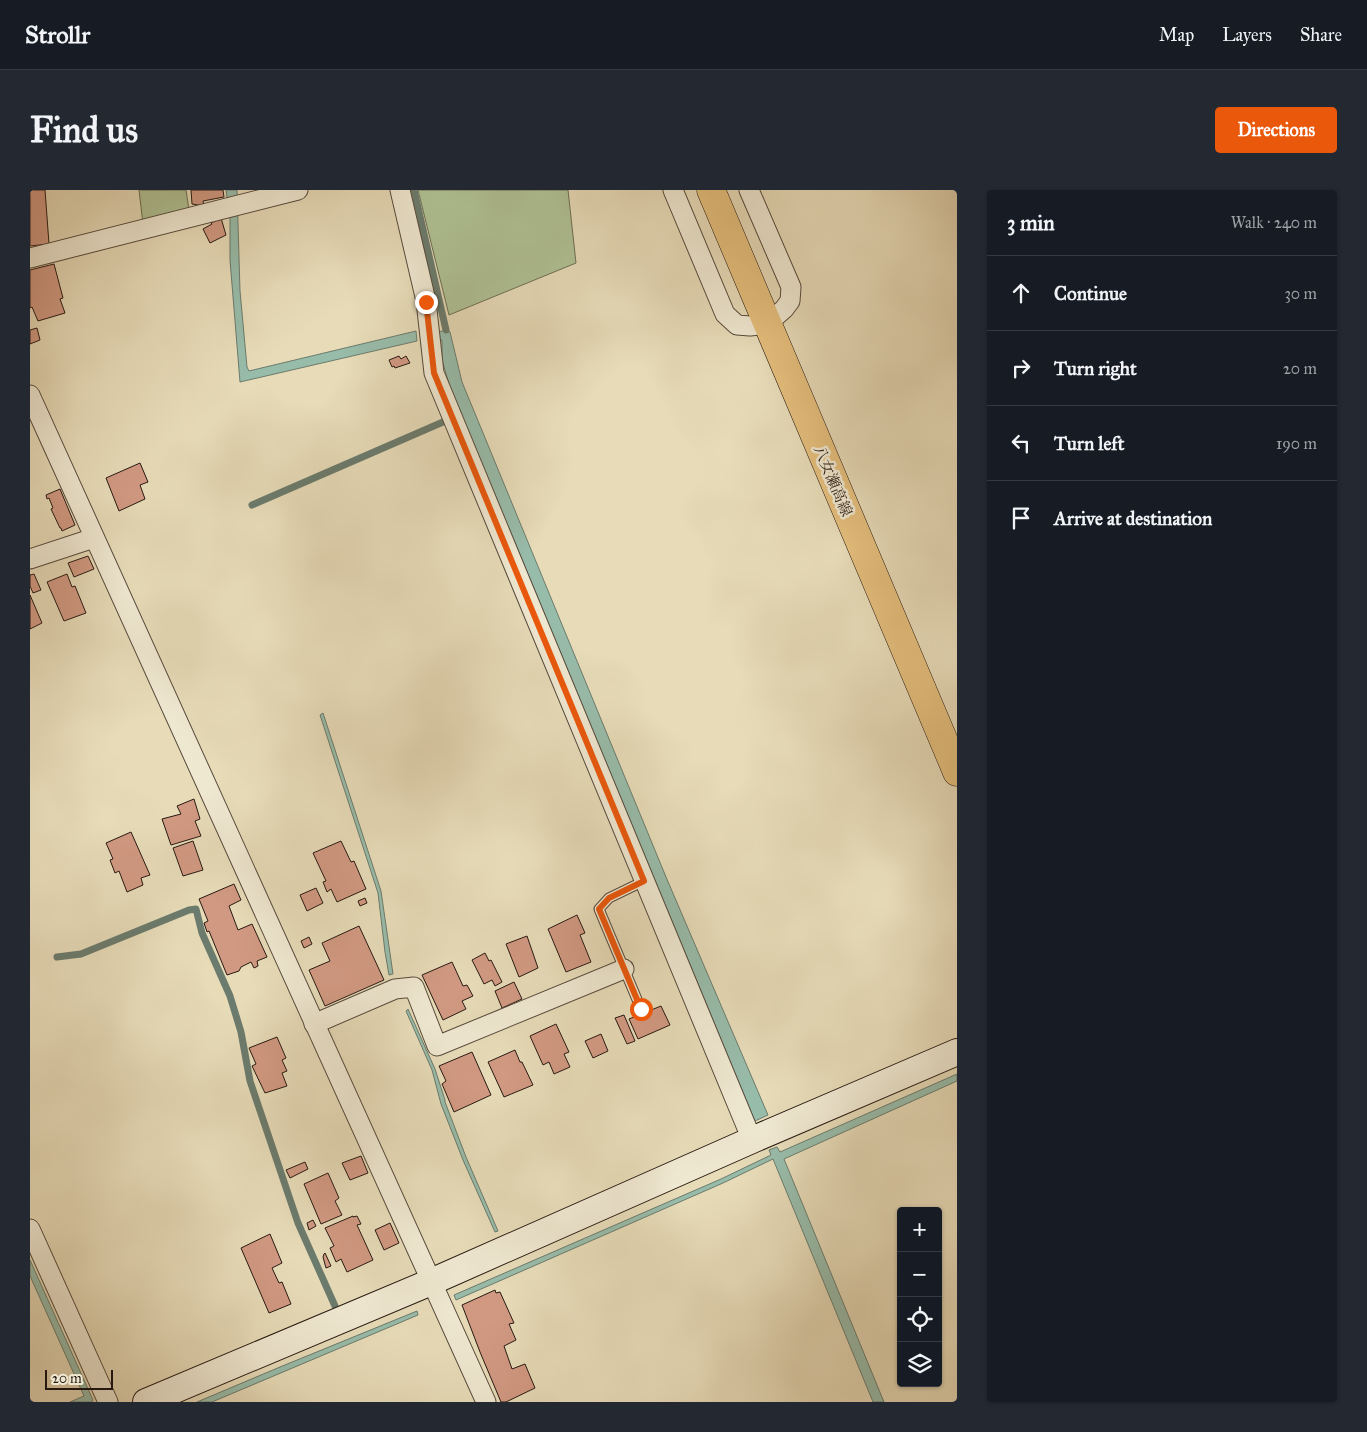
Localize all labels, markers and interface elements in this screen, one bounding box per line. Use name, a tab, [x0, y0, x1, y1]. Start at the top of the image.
text: Strollr	[25, 20, 90, 50]
text: Map	[1159, 24, 1194, 46]
text: Layers	[1222, 24, 1272, 46]
text: Share	[1300, 24, 1342, 46]
button: Directions	[1215, 107, 1337, 153]
text: Find us	[30, 109, 138, 152]
text: 3 min	[1007, 210, 1055, 236]
text: Walk · 240 m	[1231, 213, 1317, 232]
icon: ahead	[1007, 279, 1035, 307]
text: Continue	[1054, 282, 1127, 305]
text: 30 m	[1284, 284, 1317, 303]
route end	[415, 291, 438, 314]
icon: right	[1007, 354, 1035, 382]
text: Turn right	[1054, 357, 1137, 380]
text: 20 m	[1283, 359, 1317, 378]
icon: left	[1007, 429, 1035, 457]
text: Turn left	[1054, 432, 1124, 455]
text: 190 m	[1276, 434, 1317, 453]
street label: 八女瀬高線	[810, 443, 856, 519]
icon: arrive	[1007, 504, 1035, 532]
text: Arrive at destination	[1054, 507, 1212, 530]
route start	[630, 998, 653, 1021]
map controls	[897, 1207, 942, 1387]
button: +	[897, 1207, 942, 1252]
button: −	[897, 1252, 942, 1297]
button: locate	[897, 1297, 942, 1342]
button: layers	[897, 1342, 942, 1387]
scale bar	[45, 1367, 112, 1390]
text: 20 m	[52, 1370, 82, 1387]

